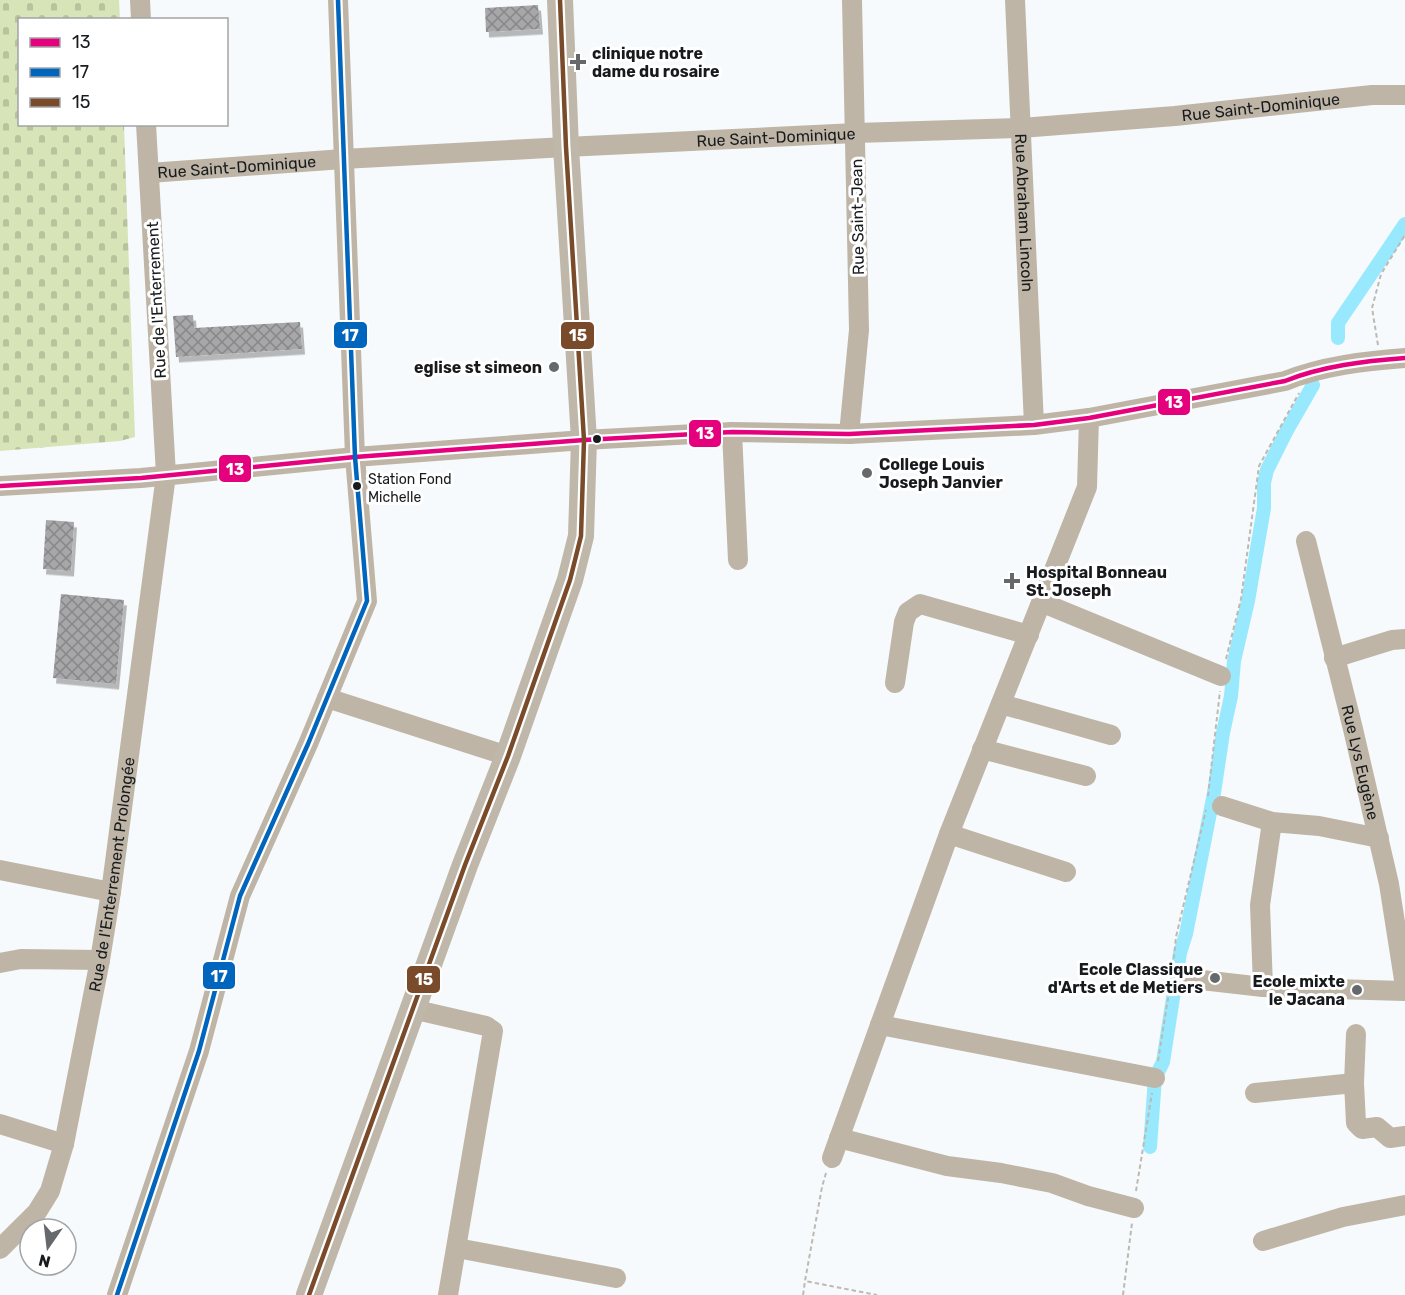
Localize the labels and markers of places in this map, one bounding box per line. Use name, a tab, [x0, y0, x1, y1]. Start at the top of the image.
place label: clinique notre dame du rosaire	[592, 44, 719, 81]
marker: clinique notre dame du rosaire	[569, 53, 587, 71]
place label: eglise st simeon	[414, 358, 542, 377]
marker: eglise st simeon	[547, 360, 561, 374]
unlabelled marker	[591, 433, 603, 445]
place label: College Louis Joseph Janvier	[879, 455, 1004, 492]
marker: College Louis Joseph Janvier	[860, 466, 874, 480]
place label: Station Fond Michelle	[368, 471, 452, 506]
marker: Station Fond Michelle	[351, 480, 363, 492]
place label: Hospital Bonneau St. Joseph	[1026, 563, 1167, 600]
marker: Hospital Bonneau St. Joseph	[1003, 572, 1021, 590]
place label: Ecole Classique d'Arts et de Metiers	[1048, 960, 1203, 997]
marker: Ecole Classique d'Arts et de Metiers	[1208, 971, 1222, 985]
place label: Ecole mixte le Jacana	[1252, 972, 1345, 1009]
marker: Ecole mixte le Jacana	[1350, 983, 1364, 997]

